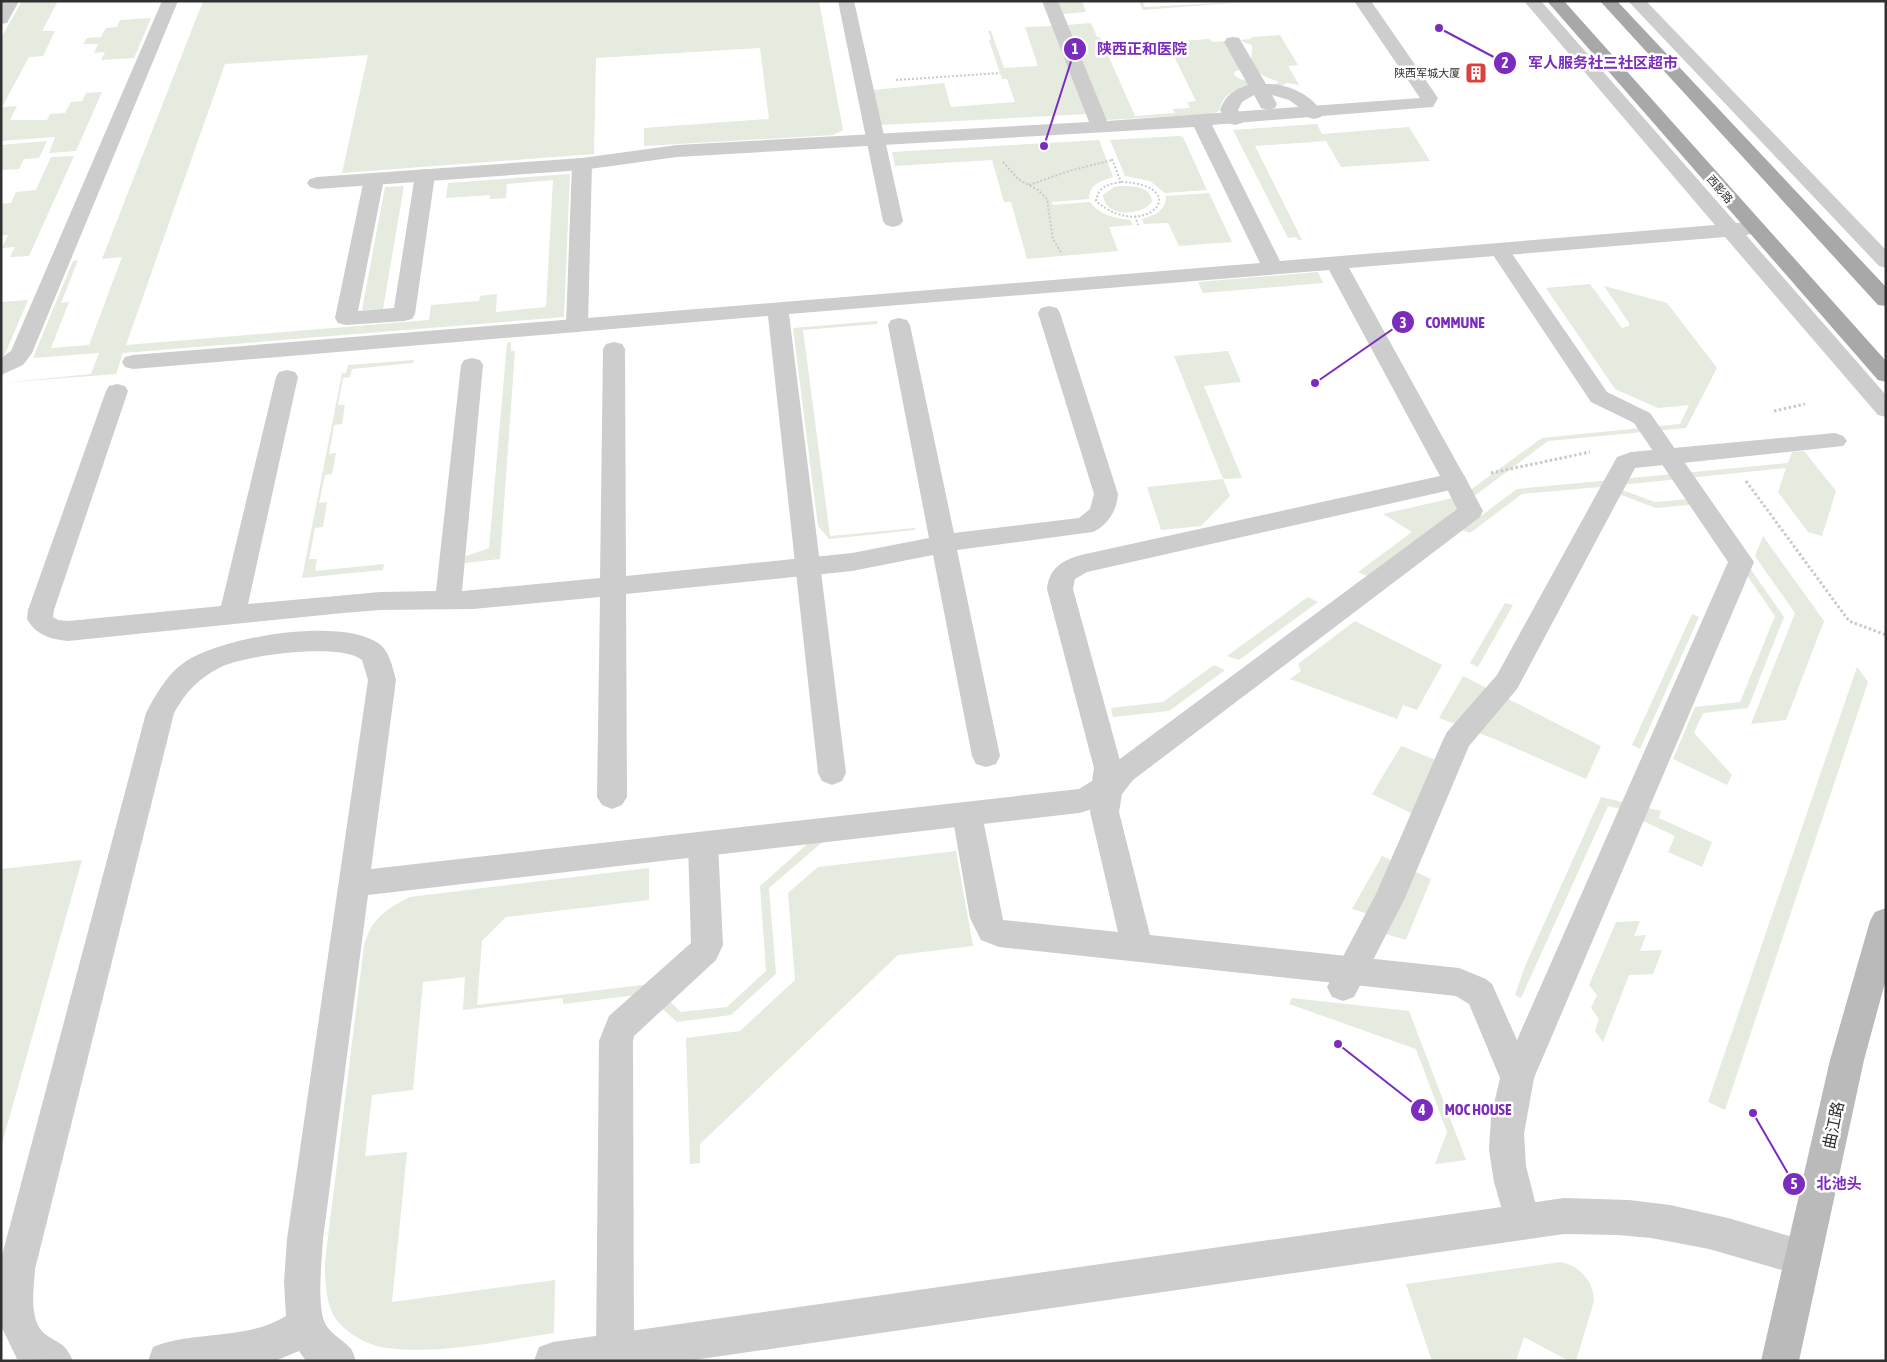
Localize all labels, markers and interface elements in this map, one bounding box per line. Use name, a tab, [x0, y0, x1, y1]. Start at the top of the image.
callout: 陕西正和医院	[1062, 34, 1197, 64]
text: 1	[1071, 40, 1079, 57]
text: 陕西正和医院	[1097, 40, 1187, 57]
callout: 军人服务社三社区超市	[1493, 48, 1688, 78]
text: 2	[1501, 54, 1509, 71]
text: 军人服务社三社区超市	[1528, 54, 1678, 71]
building icon: 陕西军城大厦	[1464, 61, 1488, 85]
place label: 陕西军城大厦	[1394, 67, 1460, 79]
street label: 西影路	[1705, 173, 1735, 205]
callout: COMMUNE	[1390, 307, 1495, 337]
text: 3	[1399, 314, 1407, 331]
text: COMMUNE	[1425, 314, 1485, 331]
callout: MOC HOUSE	[1409, 1095, 1521, 1125]
street label: 曲江路	[1819, 1100, 1847, 1150]
text: 4	[1417, 1101, 1426, 1118]
text: MOC HOUSE	[1445, 1101, 1512, 1118]
callout: 北池头	[1781, 1169, 1871, 1199]
text: 5	[1790, 1175, 1798, 1192]
text: 北池头	[1816, 1175, 1862, 1192]

